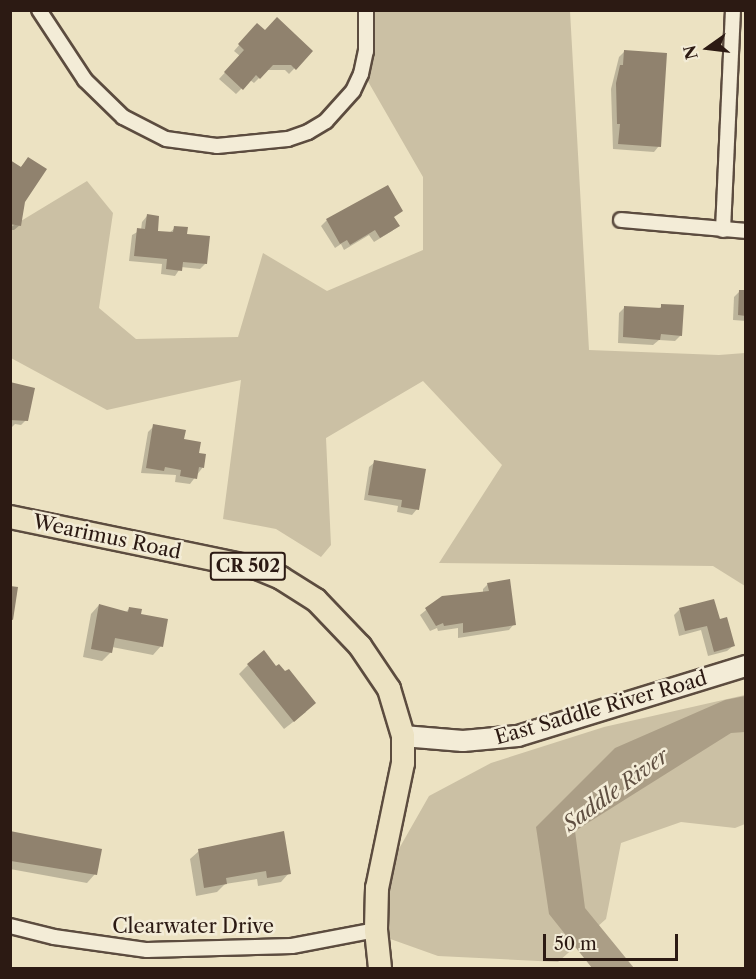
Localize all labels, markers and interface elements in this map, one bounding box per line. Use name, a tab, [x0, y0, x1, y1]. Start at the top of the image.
north arrow	[678, 18, 738, 78]
text: N	[679, 43, 702, 62]
street label: Wearimus Road	[31, 510, 183, 564]
road number: CR 502	[209, 551, 287, 581]
street label: East Saddle River Road	[492, 666, 710, 750]
water label: Saddle River	[558, 743, 674, 837]
street label: Clearwater Drive	[112, 914, 274, 938]
scale bar	[546, 922, 681, 960]
text: 50 m	[554, 933, 597, 955]

